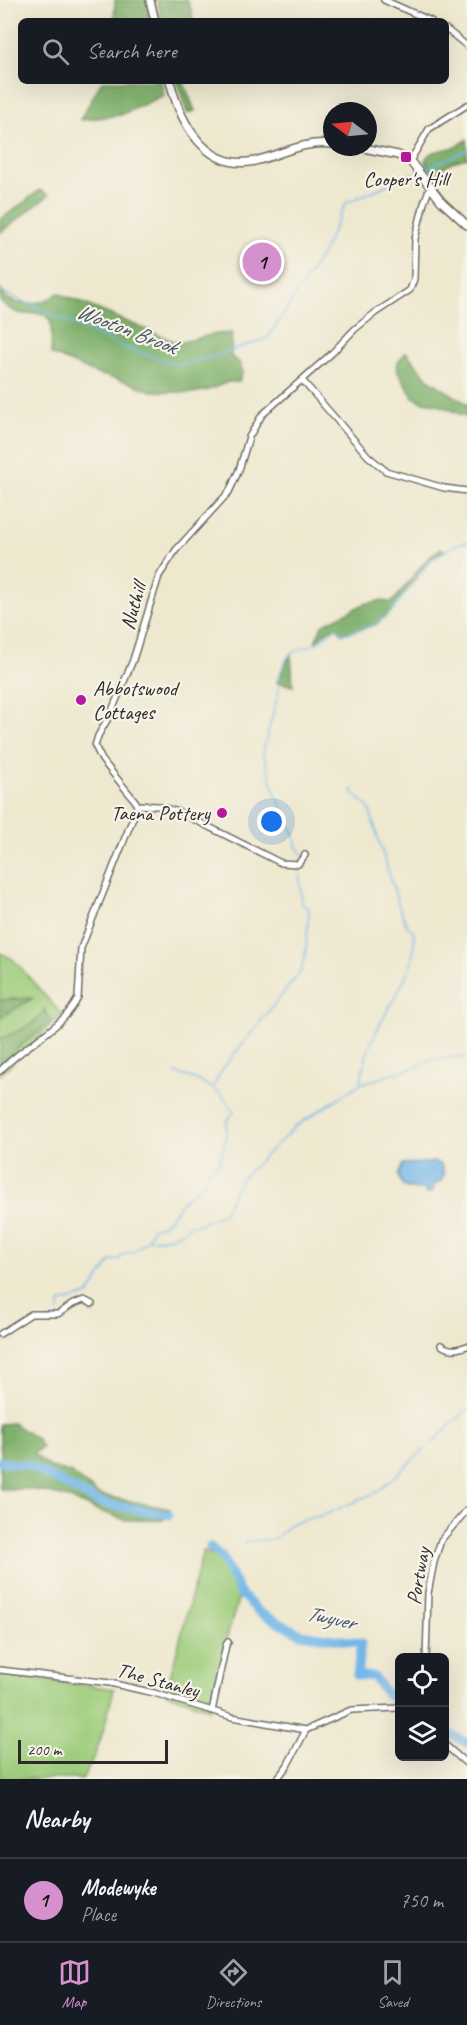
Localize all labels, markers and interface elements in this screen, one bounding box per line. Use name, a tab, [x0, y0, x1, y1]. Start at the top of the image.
search box	[18, 18, 449, 84]
icon: search	[39, 35, 72, 68]
text: Search here	[87, 37, 177, 65]
north arrow	[323, 102, 377, 156]
marker: Cooper's Hill	[399, 150, 413, 164]
place label: Cooper's Hill	[364, 166, 452, 192]
pin: 1	[242, 240, 282, 284]
water label: Wooton Brook	[73, 297, 184, 362]
street label: Nuthill	[114, 576, 153, 633]
place label: Abbotswood Cottages	[93, 675, 180, 725]
marker: Abbotswood Cottages	[74, 693, 88, 707]
place label: Taena Pottery	[111, 800, 212, 826]
marker: Taena Pottery	[215, 806, 229, 820]
your location	[257, 807, 286, 836]
street label: Portway	[400, 1544, 436, 1607]
water label: Twyver	[304, 1599, 362, 1638]
map controls	[395, 1653, 449, 1761]
button: locate	[395, 1653, 449, 1707]
street label: The Stanley	[114, 1657, 204, 1704]
button: layers	[395, 1707, 449, 1761]
scale bar	[18, 1737, 168, 1764]
text: 200 m	[27, 1740, 61, 1760]
text: Nearby	[24, 1802, 89, 1835]
text: Modewyke	[81, 1874, 156, 1902]
text: 1	[39, 1888, 48, 1913]
text: 750 m	[400, 1888, 443, 1913]
text: Place	[81, 1902, 116, 1927]
tab: Map	[58, 1956, 91, 2012]
tab: Directions	[206, 1956, 261, 2012]
tab: Saved	[376, 1956, 409, 2012]

